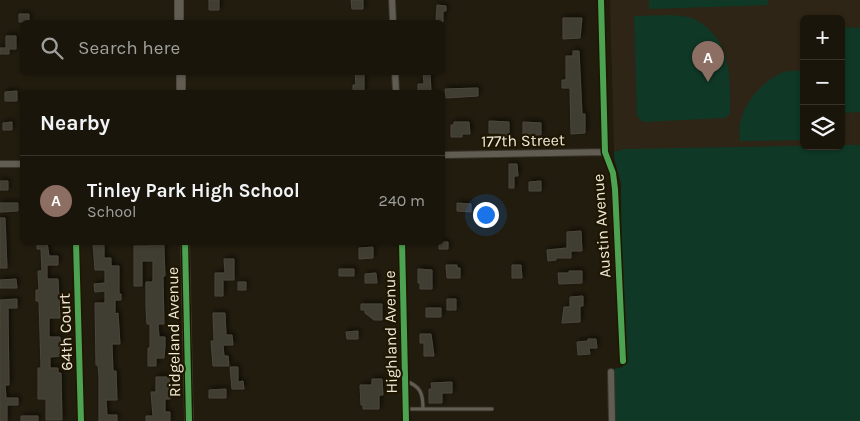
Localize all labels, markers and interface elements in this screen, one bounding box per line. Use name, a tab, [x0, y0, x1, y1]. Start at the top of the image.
map controls	[800, 15, 845, 150]
button: +	[800, 15, 845, 60]
search box	[20, 20, 445, 75]
icon: search	[38, 34, 66, 62]
text: Search here	[78, 37, 180, 59]
pin: A	[692, 41, 724, 82]
button: −	[800, 60, 845, 105]
button: layers	[800, 105, 845, 150]
text: Nearby	[40, 111, 110, 135]
street label: 177th Street	[481, 130, 565, 151]
street label: Austin Avenue	[588, 173, 615, 279]
text: Tinley Park High School	[87, 180, 300, 202]
text: A	[51, 191, 61, 210]
text: 240 m	[379, 191, 425, 210]
text: School	[87, 202, 137, 221]
your location	[473, 202, 499, 228]
street label: Ridgeland Avenue	[163, 267, 184, 397]
street label: Highland Avenue	[380, 270, 401, 394]
street label: 64th Court	[55, 293, 76, 371]

